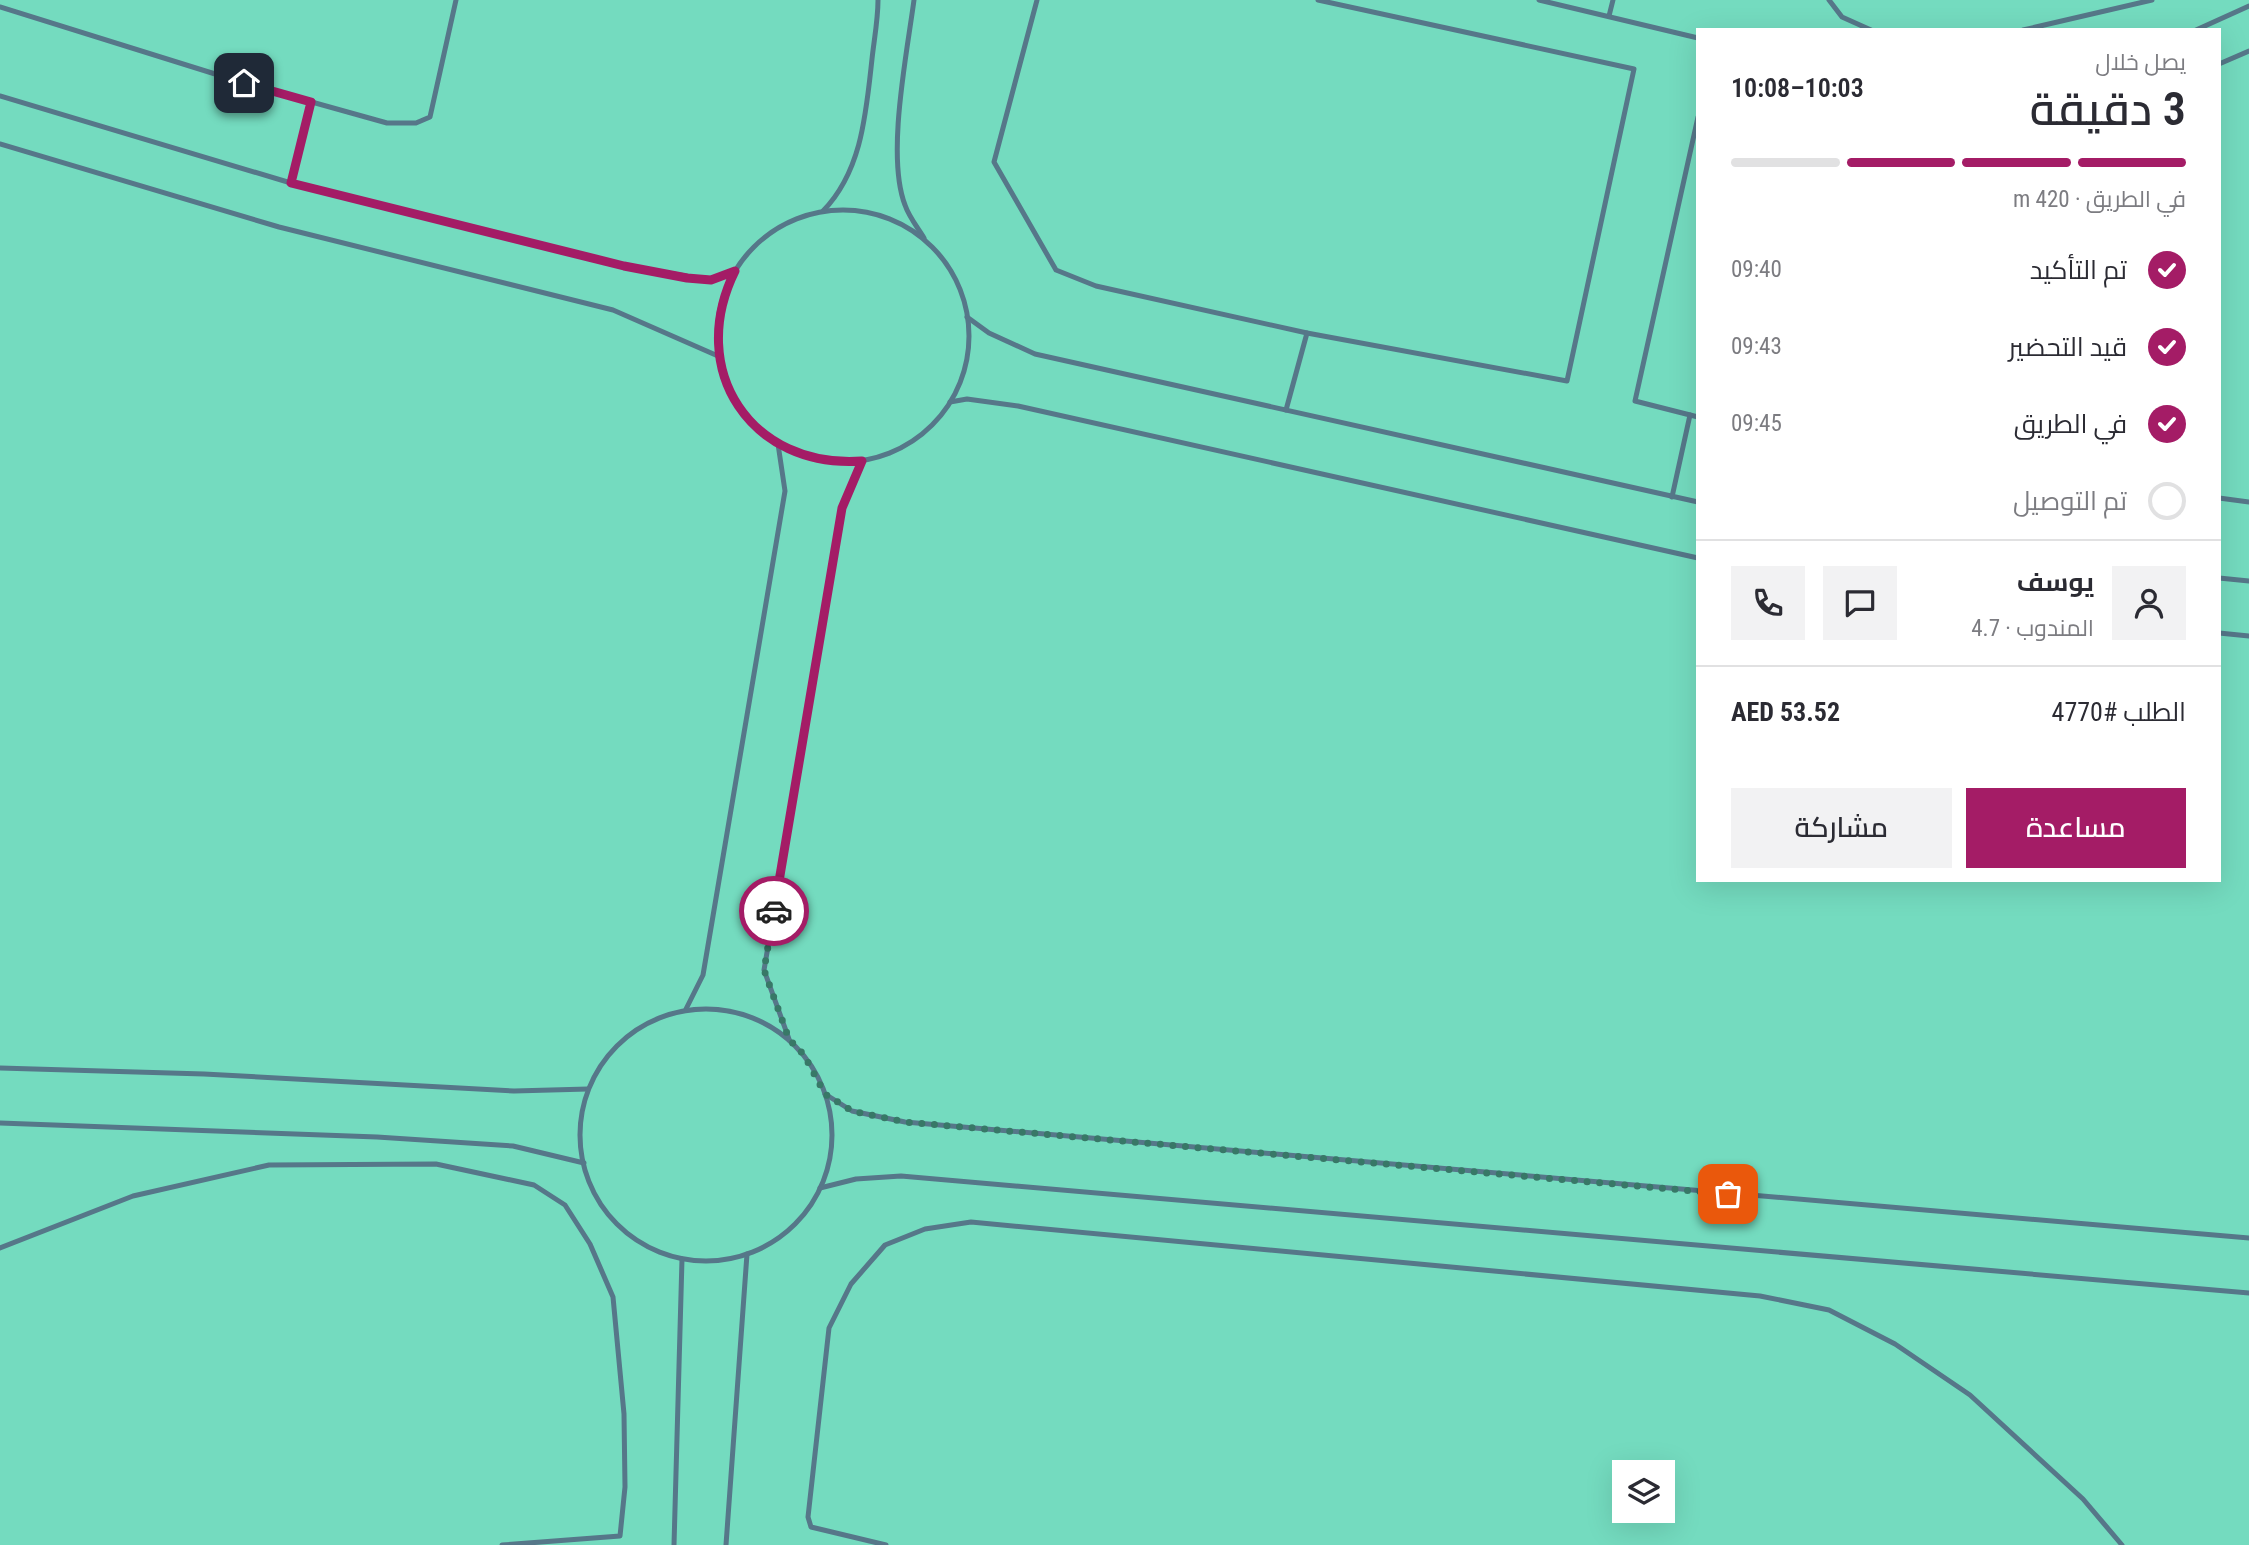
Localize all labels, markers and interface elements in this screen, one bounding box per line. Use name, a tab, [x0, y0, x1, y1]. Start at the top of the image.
text: يصل خلال	[2095, 49, 2186, 76]
pin	[214, 53, 274, 113]
icon: home	[225, 64, 263, 102]
text: 10:03–10:08	[1731, 73, 1864, 103]
text: 3 دقيقة	[2030, 82, 2186, 136]
text: في الطريق · 420 m	[2013, 186, 2186, 213]
icon: check	[2148, 251, 2186, 289]
text: تم التأكيد	[2030, 255, 2127, 285]
text: 09:40	[1731, 256, 1782, 283]
icon: check	[2148, 328, 2186, 366]
text: قيد التحضير	[2009, 332, 2127, 362]
text: 09:43	[1731, 333, 1782, 360]
icon: check	[2148, 405, 2186, 443]
text: في الطريق	[2014, 409, 2127, 439]
text: 09:45	[1731, 410, 1782, 437]
text: تم التوصيل	[2013, 486, 2127, 516]
button: phone	[1731, 566, 1805, 640]
button: chat	[1823, 566, 1897, 640]
button: person	[2112, 566, 2186, 640]
text: يوسف	[2017, 567, 2094, 597]
text: المندوب · 4.7	[1971, 615, 2094, 642]
text: AED 53.52	[1731, 697, 1840, 727]
text: الطلب #4770	[2052, 697, 2186, 727]
button: مشاركة	[1731, 788, 1952, 868]
button: مساعدة	[1966, 788, 2186, 868]
courier	[739, 876, 809, 946]
icon: car	[755, 892, 793, 930]
pin	[1698, 1164, 1758, 1224]
icon: bag	[1709, 1175, 1747, 1213]
map controls	[1612, 1460, 1675, 1523]
button: layers	[1612, 1460, 1675, 1523]

